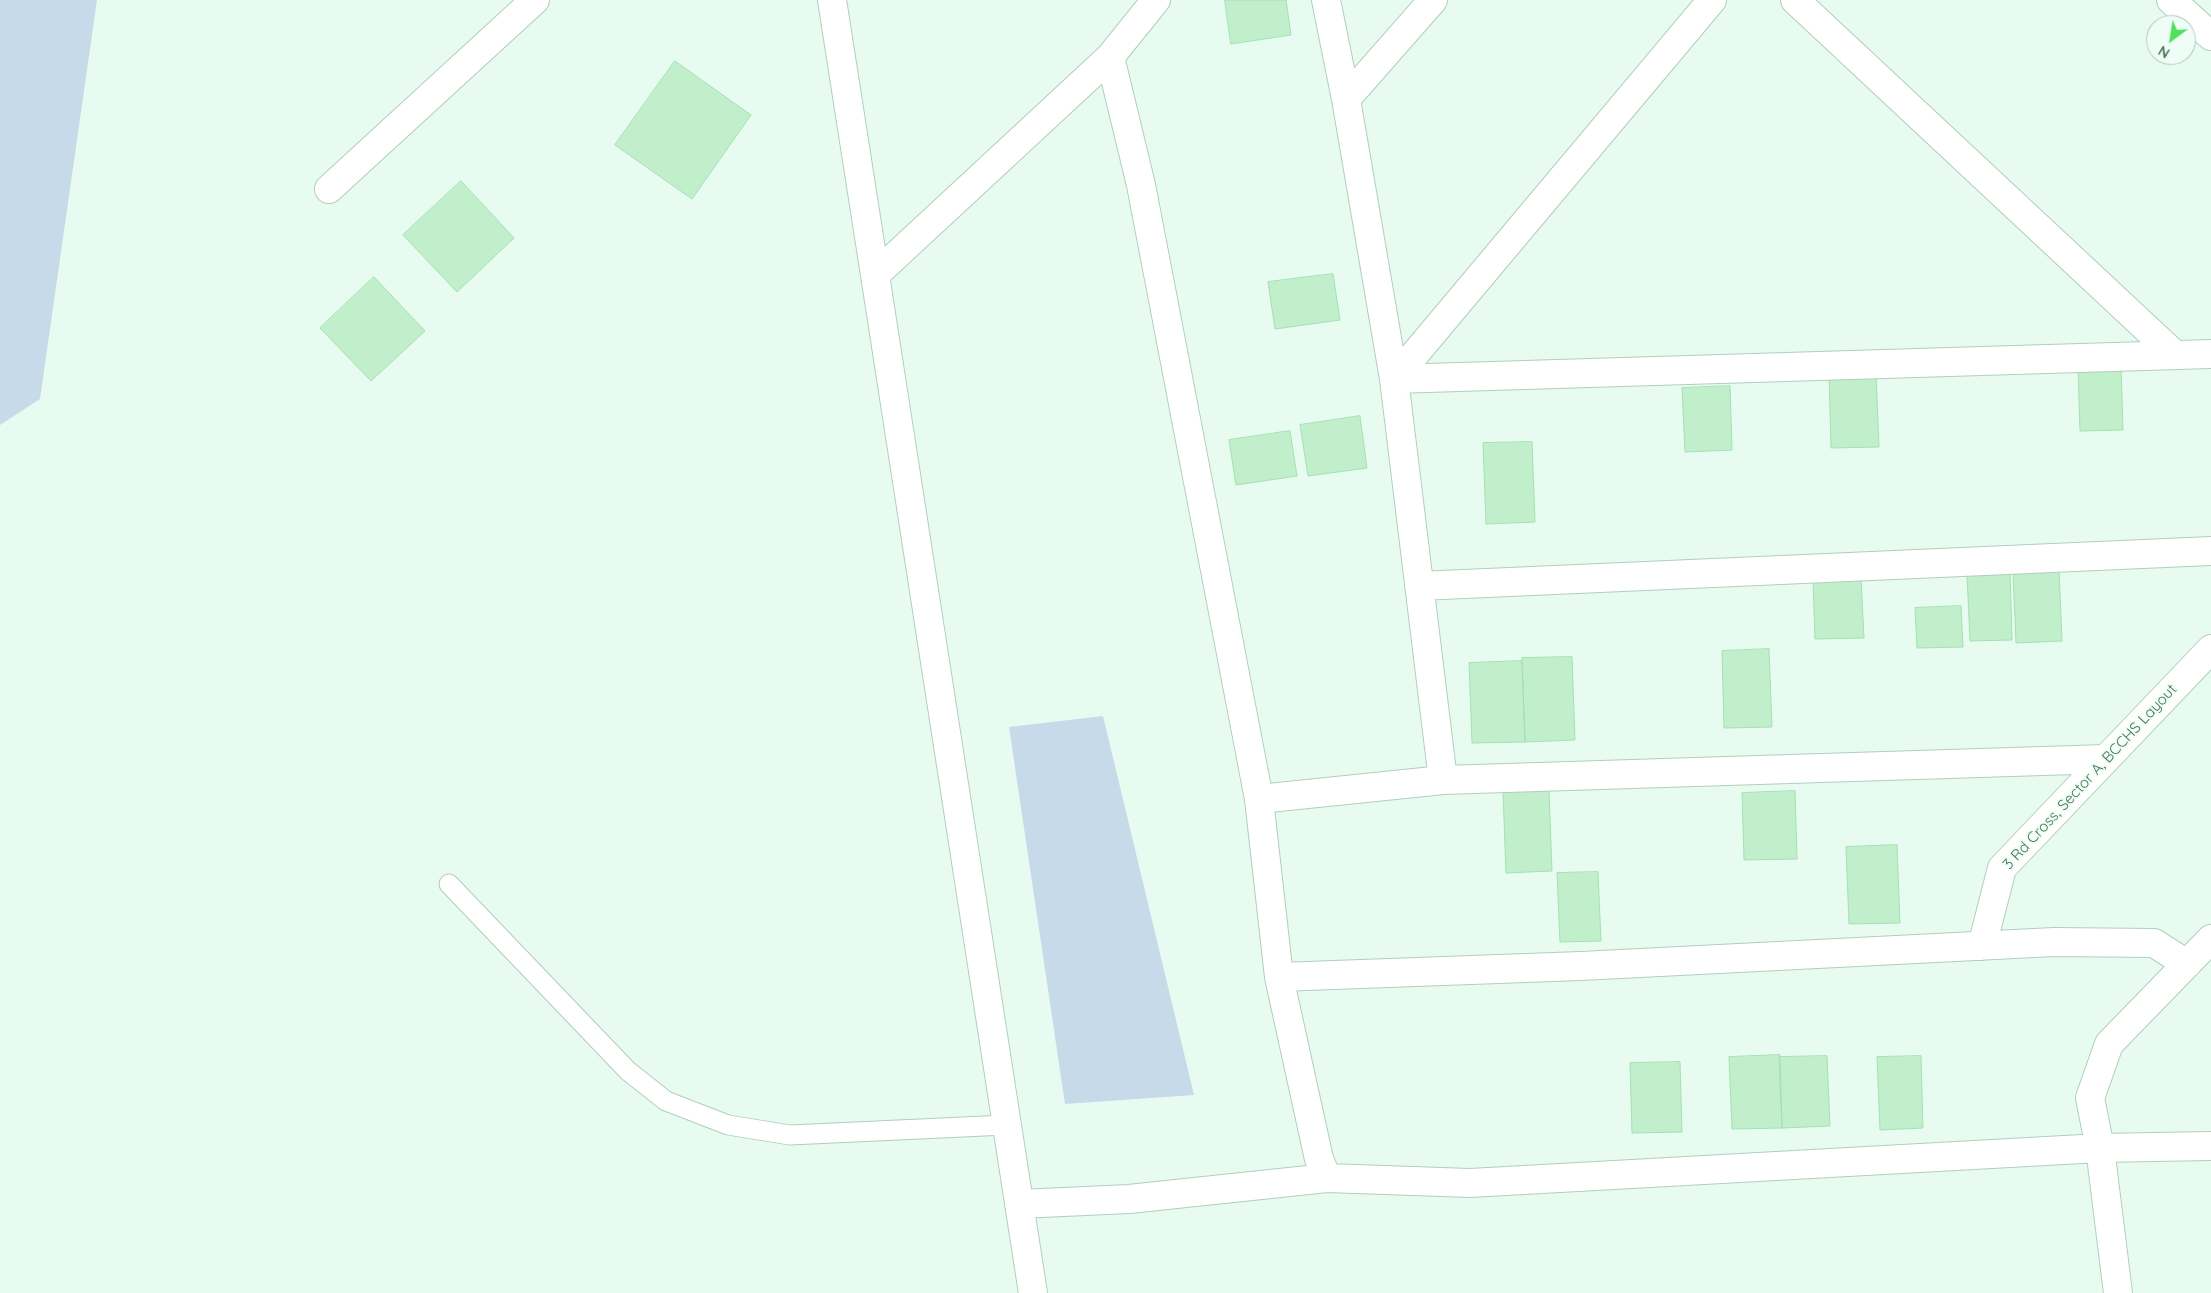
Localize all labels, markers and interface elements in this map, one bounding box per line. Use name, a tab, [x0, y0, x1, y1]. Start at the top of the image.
north arrow	[2146, 15, 2196, 65]
text: N	[2155, 42, 2173, 62]
street label: 3 Rd Cross, Sector A, BCCHS Layout	[1999, 681, 2181, 873]

